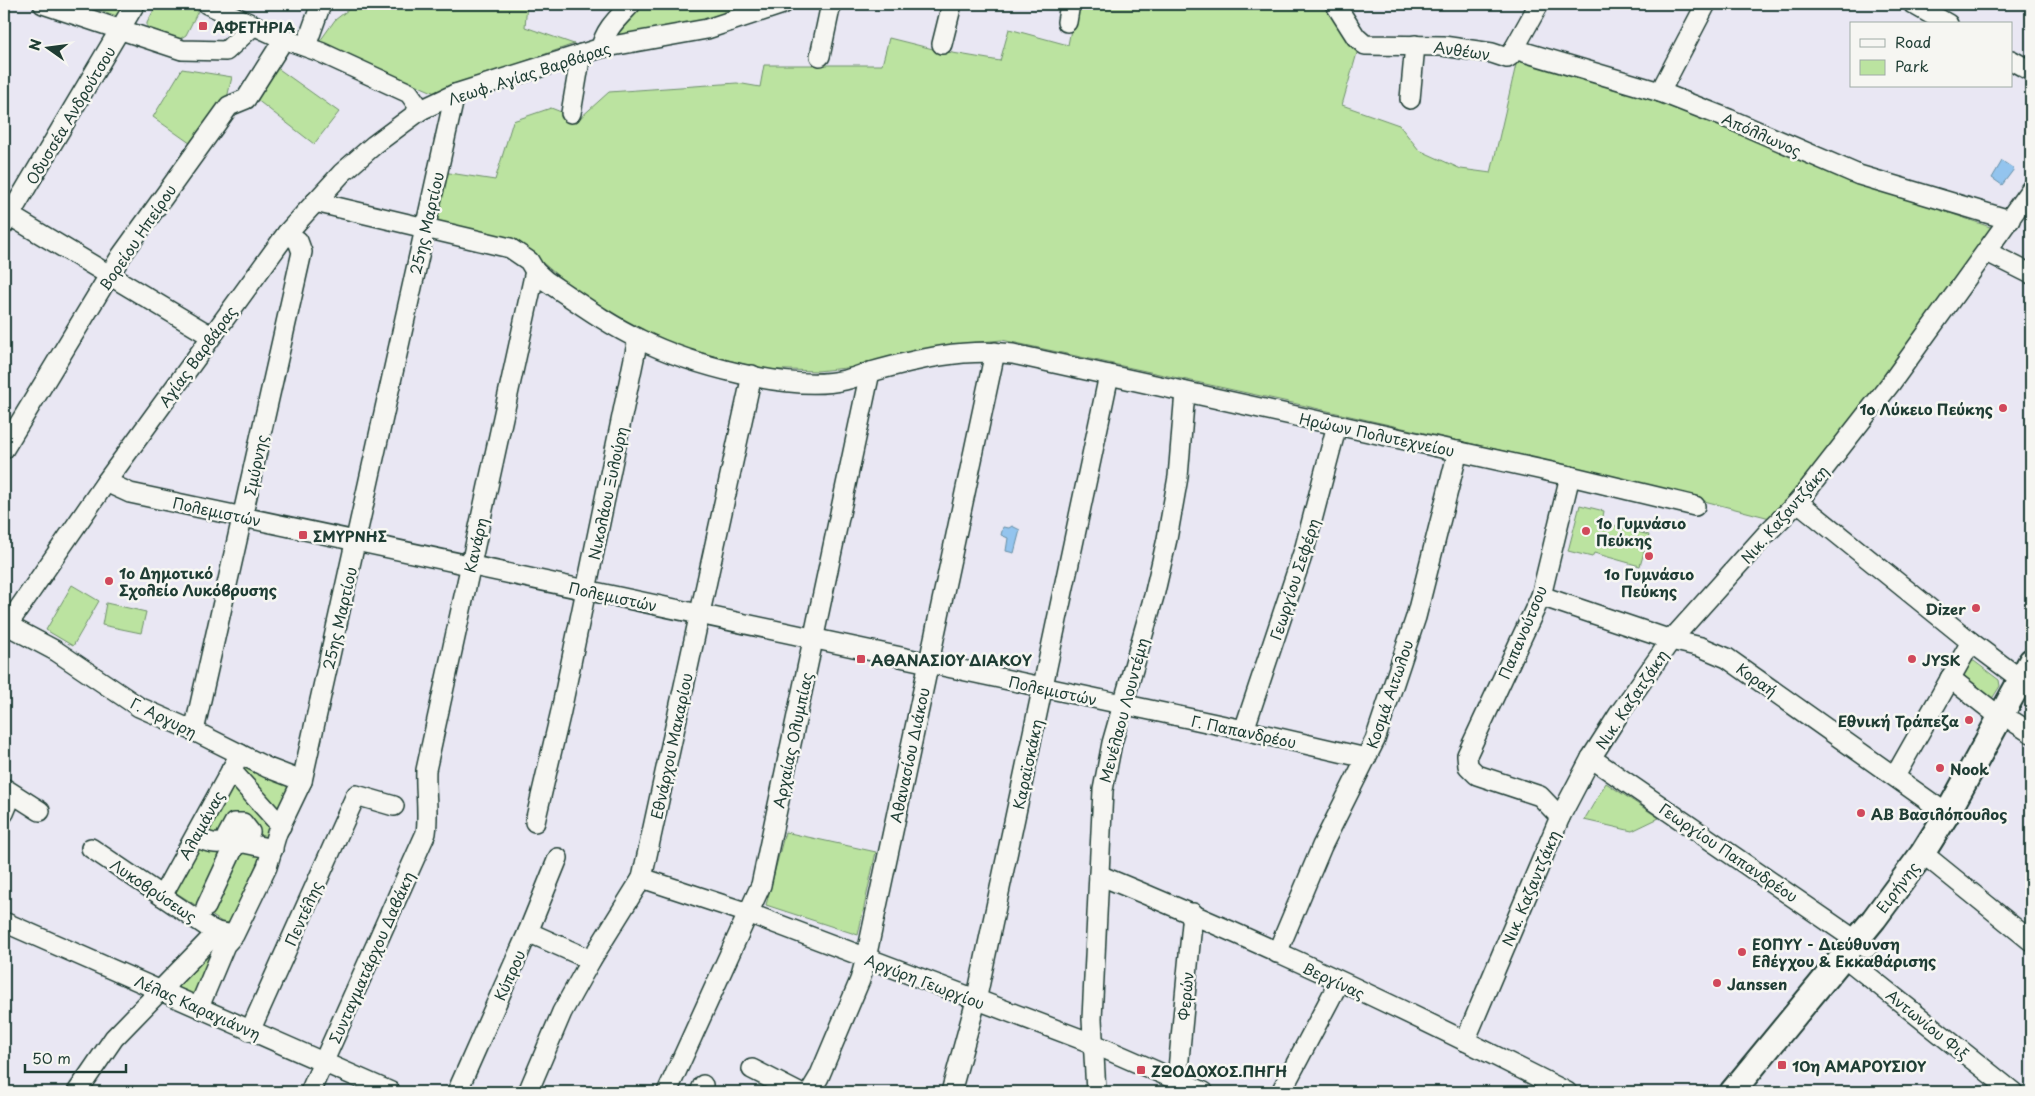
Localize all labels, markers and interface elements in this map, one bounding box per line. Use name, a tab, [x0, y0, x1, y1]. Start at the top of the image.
place label: ΑΦΕΤΗΡΙΑ	[213, 15, 295, 38]
marker: ΑΦΕΤΗΡΙΑ	[197, 20, 209, 32]
north arrow	[22, 22, 72, 72]
legend	[1850, 22, 2012, 88]
text: Road	[1895, 30, 1931, 53]
street label: Ανθέων	[1432, 35, 1492, 65]
street label: Λεωφ. Αγίας Βαρβάρας	[445, 36, 614, 110]
text: N	[23, 37, 46, 53]
street label: Οδυσσέα Ανδρούτσου	[20, 42, 120, 188]
text: Park	[1895, 54, 1929, 77]
street label: Απόλλωνος	[1719, 106, 1805, 162]
street label: 25ης Μαρτίου	[403, 169, 449, 277]
street label: Βορείου Ηπείρου	[93, 179, 181, 295]
street label: Αγίας Βαρβάρας	[152, 300, 242, 411]
place label: 1ο Λύκειο Πεύκης	[1859, 397, 1993, 420]
marker: 1ο Λύκειο Πεύκης	[1997, 402, 2009, 414]
street label: Ηρώων Πολυτεχνείου	[1297, 406, 1457, 462]
street label: Νικολάου Ξυλούρη	[582, 424, 632, 562]
street label: Σμύρνης	[237, 432, 273, 498]
street label: Νικ. Καζαντζάκη	[1735, 460, 1833, 568]
street label: Πολεμιστών	[171, 490, 263, 532]
place label: 1ο Γυμνάσιο Πεύκης	[1596, 511, 1686, 551]
street label: Κανάρη	[457, 515, 493, 575]
street label: Γεωργίου Σεφέρη	[1263, 515, 1325, 643]
place label: ΣΜΥΡΝΗΣ	[313, 524, 387, 547]
marker: 1ο Γυμνάσιο Πεύκης	[1580, 525, 1592, 537]
marker: ΣΜΥΡΝΗΣ	[297, 529, 309, 541]
marker: 1o Γυμνάσιο Πεύκης	[1643, 550, 1655, 562]
place label: 1ο Δημοτικό Σχολείο Λυκόβρυσης	[119, 561, 277, 601]
place label: 1o Γυμνάσιο Πεύκης	[1604, 562, 1694, 602]
street label: 25ης Μαρτίου	[316, 564, 362, 672]
marker: 1ο Δημοτικό Σχολείο Λυκόβρυσης	[103, 575, 115, 587]
street label: Πολεμιστών	[567, 575, 659, 617]
street label: Παπανούτσου	[1492, 582, 1552, 682]
place label: Dizer	[1925, 597, 1966, 620]
marker: Dizer	[1970, 602, 1982, 614]
street label: Μενέλαου Λουντέμη	[1093, 635, 1153, 785]
street label: Κοσμά Αιτωλου	[1360, 637, 1418, 751]
street label: Νικ. Καζατζάκη	[1589, 645, 1673, 753]
place label: ΑΘΑΝΑΣΙΟΥ ΔΙΑΚΟΥ	[871, 648, 1033, 671]
place label: JYSK	[1922, 648, 1961, 671]
marker: ΑΘΑΝΑΣΙΟΥ ΔΙΑΚΟΥ	[855, 653, 867, 665]
marker: JYSK	[1906, 653, 1918, 665]
street label: Κοραή	[1732, 657, 1782, 701]
street label: Πολεμιστών	[1007, 669, 1099, 711]
street label: Αρχαίας Ολυμπίας	[766, 670, 818, 810]
street label: Εθνάρχου Μακαρίου	[644, 671, 698, 821]
street label: Αθανασίου Διάκου	[883, 685, 935, 825]
street label: Γ. Αργυρη	[127, 691, 201, 743]
street label: Γ. Παπανδρέου	[1189, 709, 1299, 753]
place label: Εθνική Τράπεζα	[1838, 709, 1960, 732]
marker: Εθνική Τράπεζα	[1963, 714, 1975, 726]
street label: Καραϊσκάκη	[1006, 717, 1048, 811]
place label: Nook	[1950, 757, 1989, 780]
marker: Nook	[1934, 762, 1946, 774]
street label: Αλαμάνας	[173, 786, 230, 864]
street label: Γεωργίου Παπανδρέου	[1655, 797, 1803, 907]
place label: ΑΒ Βασιλόπουλος	[1871, 802, 2007, 825]
marker: ΑΒ Βασιλόπουλος	[1855, 807, 1867, 819]
street label: Νικ. Καζαντζάκη	[1495, 826, 1565, 950]
street label: Λυκοβρύσεως	[106, 853, 202, 928]
street label: Ειρήνης	[1870, 856, 1924, 918]
street label: Συνταγματάρχου Δαβάκη	[323, 867, 419, 1047]
street label: Πεντέλης	[278, 877, 328, 949]
place label: ΕΟΠΥΥ - Διεύθυνση Ελέγχου & Εκκαθάρισης	[1752, 932, 1936, 972]
street label: Κύπρου	[488, 946, 530, 1004]
marker: ΕΟΠΥΥ - Διεύθυνση Ελέγχου & Εκκαθάρισης	[1736, 946, 1748, 958]
street label: Αργύρη Γεωργίου	[862, 948, 988, 1014]
street label: Βεργίνας	[1299, 956, 1369, 1005]
street label: Λέλας Καραγιάννη	[131, 969, 265, 1045]
street label: Φερών	[1171, 971, 1199, 1021]
place label: Janssen	[1727, 972, 1787, 995]
marker: Janssen	[1711, 977, 1723, 989]
street label: Αντωνίου Φιξ	[1882, 983, 1974, 1065]
scale bar	[25, 1041, 126, 1073]
text: 50 m	[32, 1046, 71, 1069]
place label: 10η ΑΜΑΡΟΥΣΙΟΥ	[1792, 1054, 1927, 1077]
place label: ΖΩΟΔΟΧΟΣ.ΠΗΓΗ	[1151, 1059, 1287, 1082]
marker: 10η ΑΜΑΡΟΥΣΙΟΥ	[1776, 1059, 1788, 1071]
marker: ΖΩΟΔΟΧΟΣ.ΠΗΓΗ	[1135, 1064, 1147, 1076]

